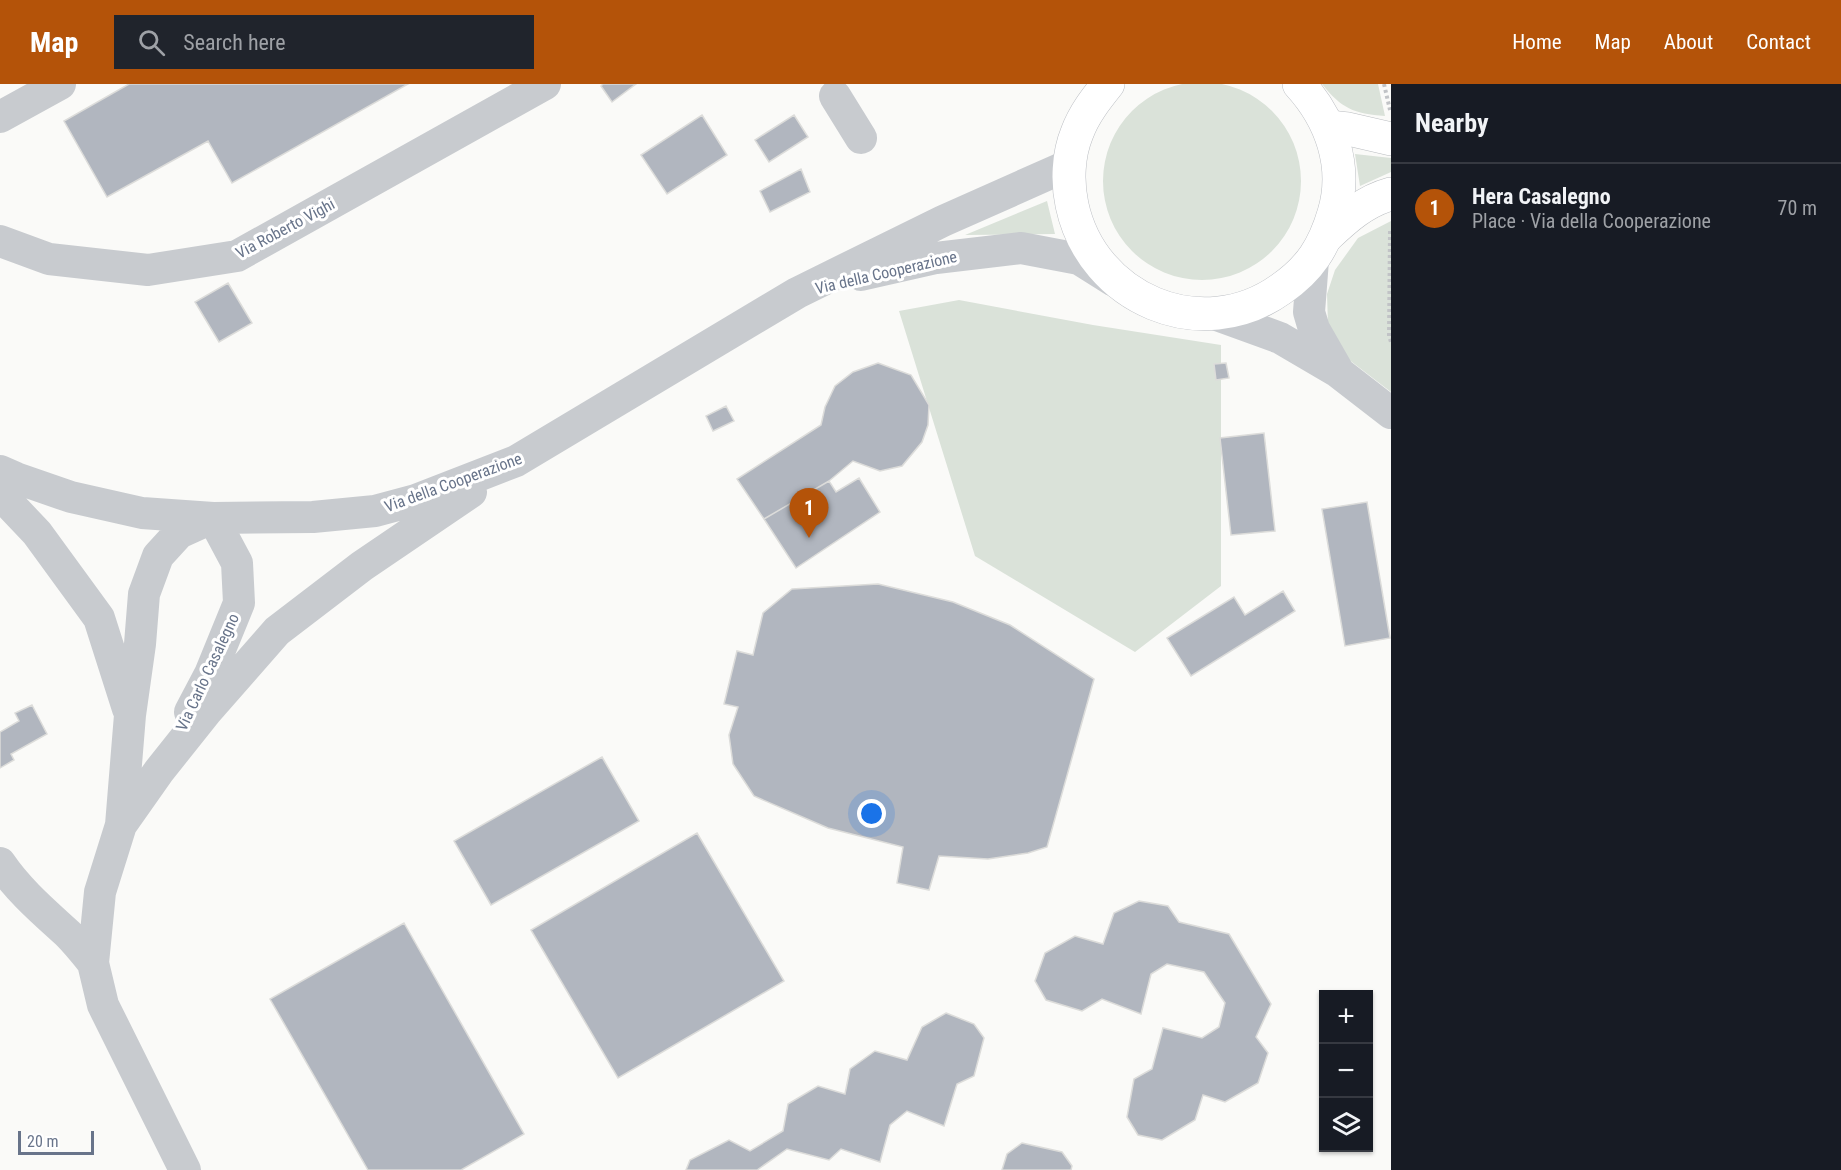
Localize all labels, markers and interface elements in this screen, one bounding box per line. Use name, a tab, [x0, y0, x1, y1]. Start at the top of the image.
search box	[114, 15, 534, 69]
text: Map	[30, 26, 78, 59]
icon: search	[135, 26, 168, 59]
text: Search here	[183, 30, 286, 55]
text: Home	[1512, 30, 1562, 54]
text: Map	[1595, 30, 1631, 54]
text: About	[1664, 30, 1713, 54]
text: Contact	[1746, 30, 1811, 54]
text: Nearby	[1415, 108, 1489, 138]
text: Hera Casalegno	[1472, 184, 1611, 209]
street label: Via Roberto Vighi	[232, 194, 338, 263]
text: 1	[1429, 196, 1440, 220]
text: 70 m	[1778, 196, 1817, 220]
text: Place · Via della Cooperazione	[1472, 209, 1711, 233]
street label: Via della Cooperazione	[813, 247, 959, 298]
street label: Via della Cooperazione	[382, 449, 524, 516]
pin: 1	[790, 488, 828, 538]
street label: Via Carlo Casalegno	[172, 610, 243, 734]
your location	[857, 799, 886, 828]
map controls	[1319, 990, 1373, 1152]
button: +	[1319, 990, 1373, 1044]
button: −	[1319, 1044, 1373, 1098]
button: layers	[1319, 1098, 1373, 1152]
scale bar	[18, 1128, 94, 1156]
text: 20 m	[27, 1132, 59, 1151]

